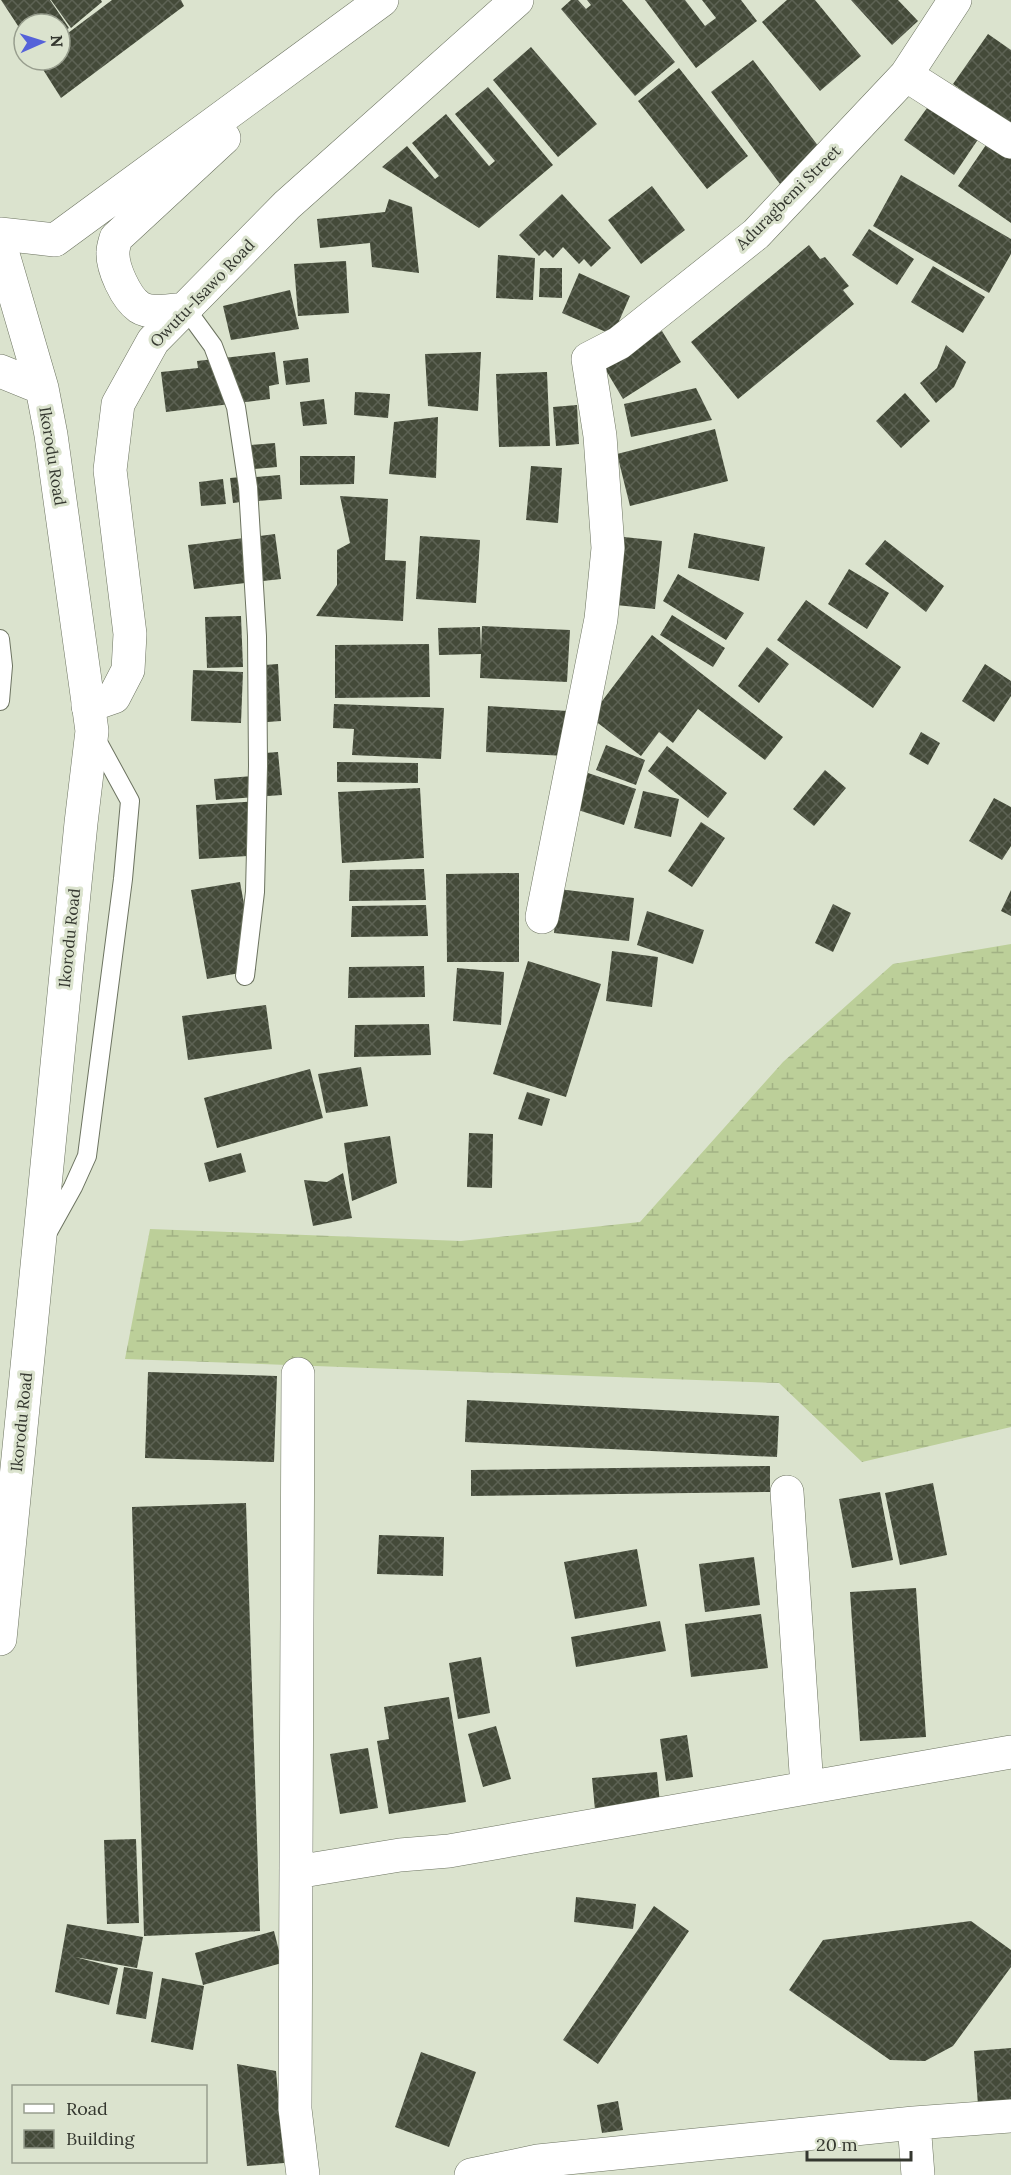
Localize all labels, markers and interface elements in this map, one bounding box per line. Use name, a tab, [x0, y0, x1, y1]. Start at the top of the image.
north arrow	[12, 12, 72, 72]
text: N	[47, 35, 67, 48]
street label: Aduragbemi Street	[731, 140, 845, 254]
street label: Owutu-Isawo Road	[145, 235, 259, 351]
street label: Ikorodu Road	[35, 405, 71, 507]
street label: Ikorodu Road	[54, 887, 84, 989]
street label: Ikorodu Road	[6, 1371, 36, 1473]
legend	[12, 2085, 207, 2163]
text: Road	[66, 2097, 108, 2120]
scale bar	[807, 2124, 910, 2162]
text: Building	[66, 2127, 136, 2150]
text: 20 m	[816, 2133, 858, 2156]

